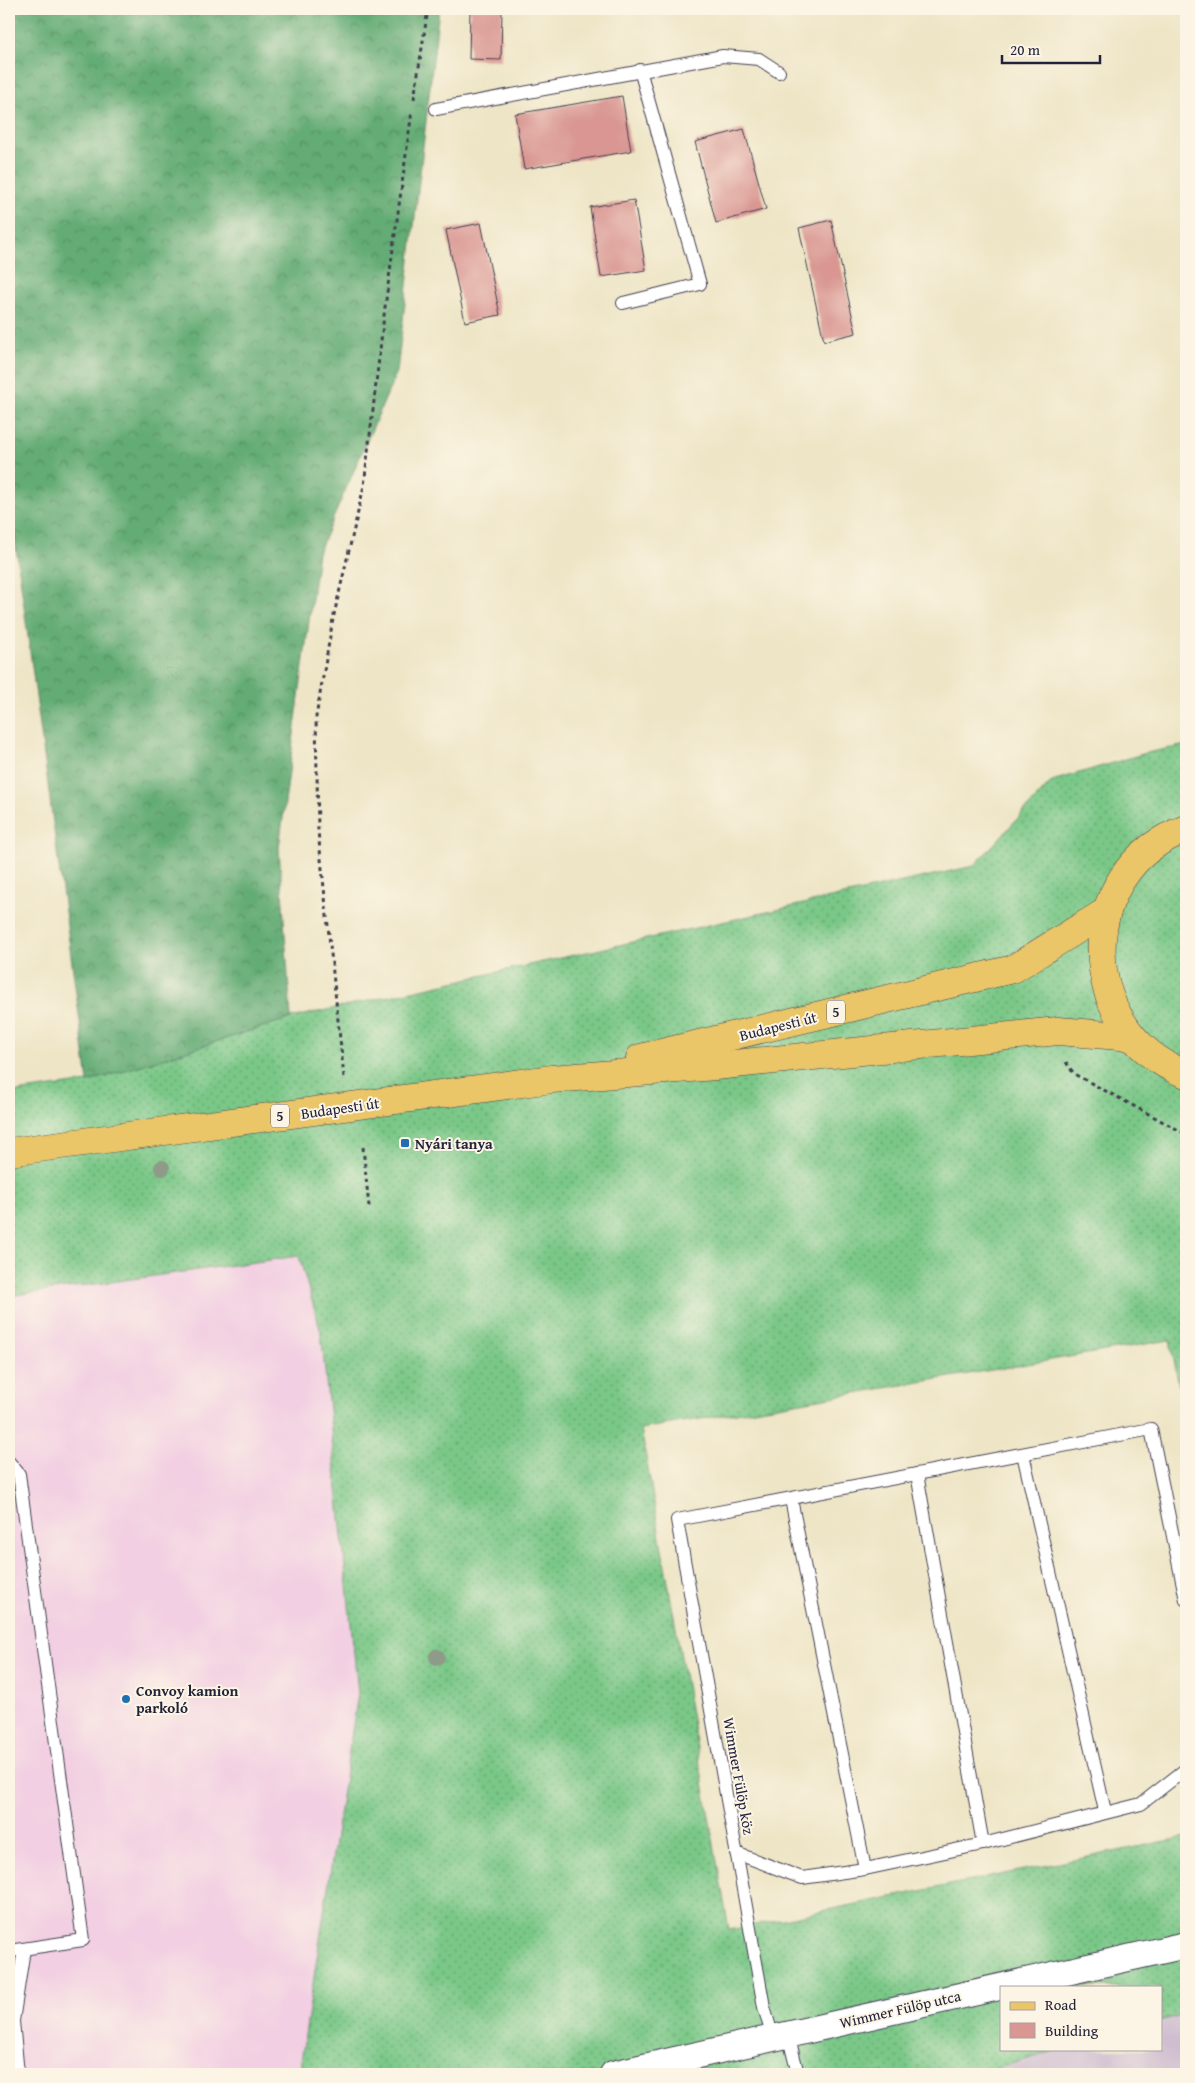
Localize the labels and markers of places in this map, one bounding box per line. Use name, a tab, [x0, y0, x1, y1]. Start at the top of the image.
place label: Nyári tanya	[415, 1133, 493, 1154]
marker: Nyári tanya	[399, 1137, 411, 1149]
place label: Convoy kamion parkoló	[136, 1680, 238, 1718]
marker: Convoy kamion parkoló	[120, 1693, 132, 1705]

